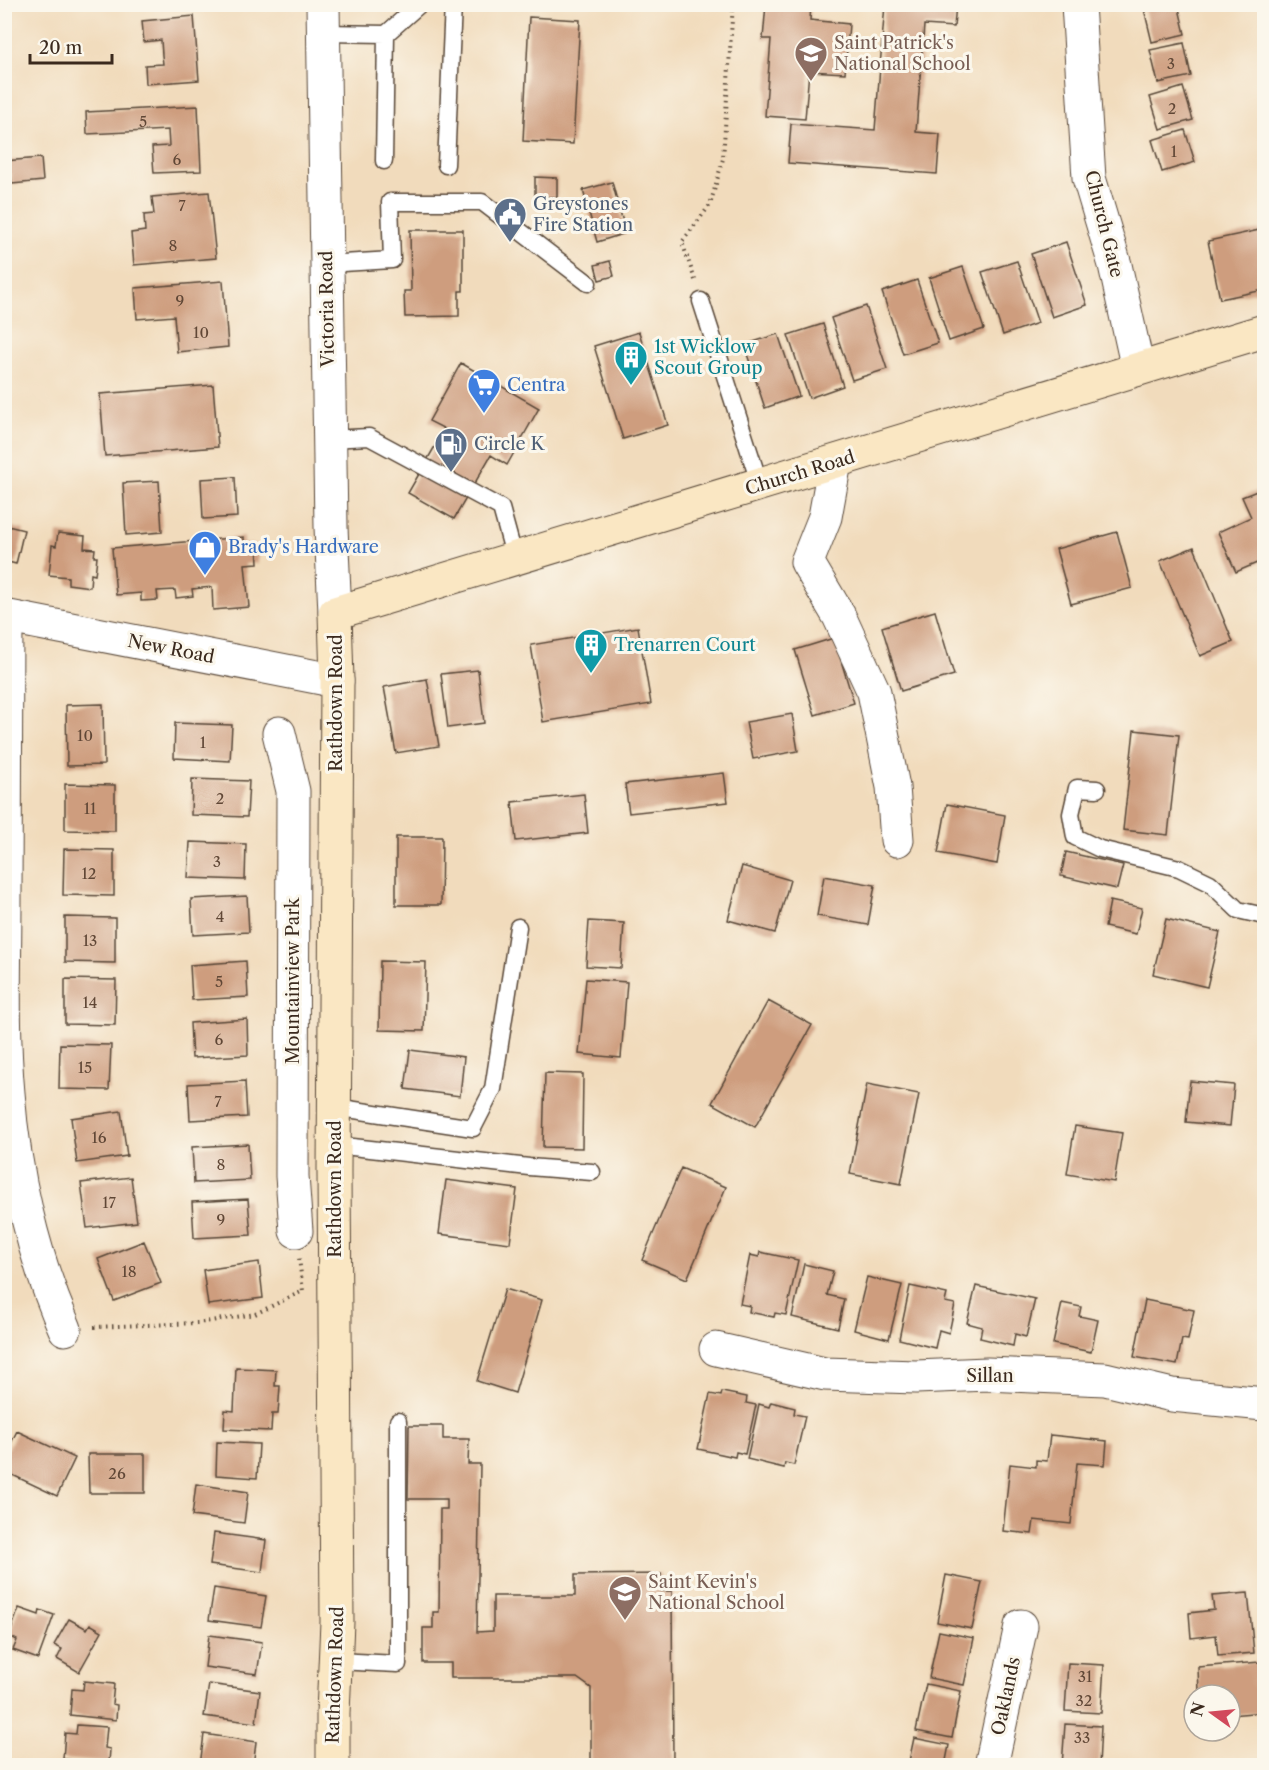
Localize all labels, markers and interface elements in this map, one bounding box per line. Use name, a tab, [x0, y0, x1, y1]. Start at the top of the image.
scale bar	[30, 27, 112, 65]
place label: Saint Patrick's National School	[834, 32, 971, 75]
school or university icon: Saint Patrick's National School	[793, 35, 829, 82]
text: 20 m	[39, 37, 83, 59]
house number: 3	[1167, 54, 1175, 73]
house number: 2	[1168, 99, 1176, 118]
house number: 5	[139, 112, 147, 131]
house number: 1	[1171, 142, 1178, 161]
house number: 6	[173, 150, 182, 169]
street label: Church Gate	[1080, 168, 1128, 280]
place label: Greystones Fire Station	[533, 193, 633, 236]
house number: 7	[178, 196, 186, 215]
public building icon: Greystones Fire Station	[492, 196, 528, 243]
house number: 8	[169, 236, 178, 255]
street label: Victoria Road	[315, 250, 339, 369]
house number: 9	[176, 291, 184, 310]
house number: 10	[193, 323, 209, 342]
place label: 1st Wicklow Scout Group	[654, 336, 763, 379]
building icon: 1st Wicklow Scout Group	[613, 339, 649, 386]
supermarket icon: Centra	[466, 367, 502, 414]
place label: Centra	[507, 374, 566, 396]
fuel station icon: Circle K	[433, 426, 469, 473]
place label: Circle K	[474, 433, 545, 455]
street label: Church Road	[742, 446, 858, 500]
shop icon: Brady's Hardware	[187, 529, 223, 576]
place label: Brady's Hardware	[228, 536, 379, 558]
building icon: Trenarren Court	[573, 627, 609, 674]
street label: New Road	[126, 630, 216, 668]
street label: Rathdown Road	[325, 634, 347, 772]
place label: Trenarren Court	[614, 634, 756, 656]
house number: 10	[77, 726, 93, 745]
house number: 1	[200, 733, 207, 752]
house number: 2	[216, 789, 224, 808]
house number: 11	[84, 799, 97, 818]
house number: 3	[213, 852, 221, 871]
house number: 12	[82, 864, 96, 883]
street label: Mountainview Park	[282, 896, 304, 1064]
house number: 4	[216, 907, 224, 926]
house number: 13	[83, 931, 97, 950]
house number: 5	[215, 972, 223, 991]
house number: 14	[83, 993, 97, 1012]
house number: 6	[215, 1030, 224, 1049]
house number: 15	[78, 1058, 92, 1077]
house number: 7	[214, 1092, 222, 1111]
street label: Rathdown Road	[324, 1120, 346, 1258]
house number: 16	[91, 1128, 107, 1147]
house number: 8	[217, 1155, 226, 1174]
house number: 17	[102, 1193, 116, 1212]
house number: 9	[217, 1210, 225, 1229]
house number: 18	[121, 1262, 137, 1281]
street label: Sillan	[966, 1365, 1014, 1387]
house number: 26	[108, 1464, 126, 1483]
place label: Saint Kevin's National School	[648, 1571, 785, 1614]
school or university icon: Saint Kevin's National School	[607, 1574, 643, 1621]
street label: Rathdown Road	[322, 1606, 348, 1744]
street label: Oaklands	[987, 1655, 1025, 1737]
house number: 31	[1078, 1667, 1093, 1686]
north arrow	[1182, 1683, 1242, 1743]
house number: 32	[1076, 1691, 1092, 1710]
text: N	[1186, 1700, 1209, 1718]
house number: 33	[1074, 1728, 1090, 1747]

